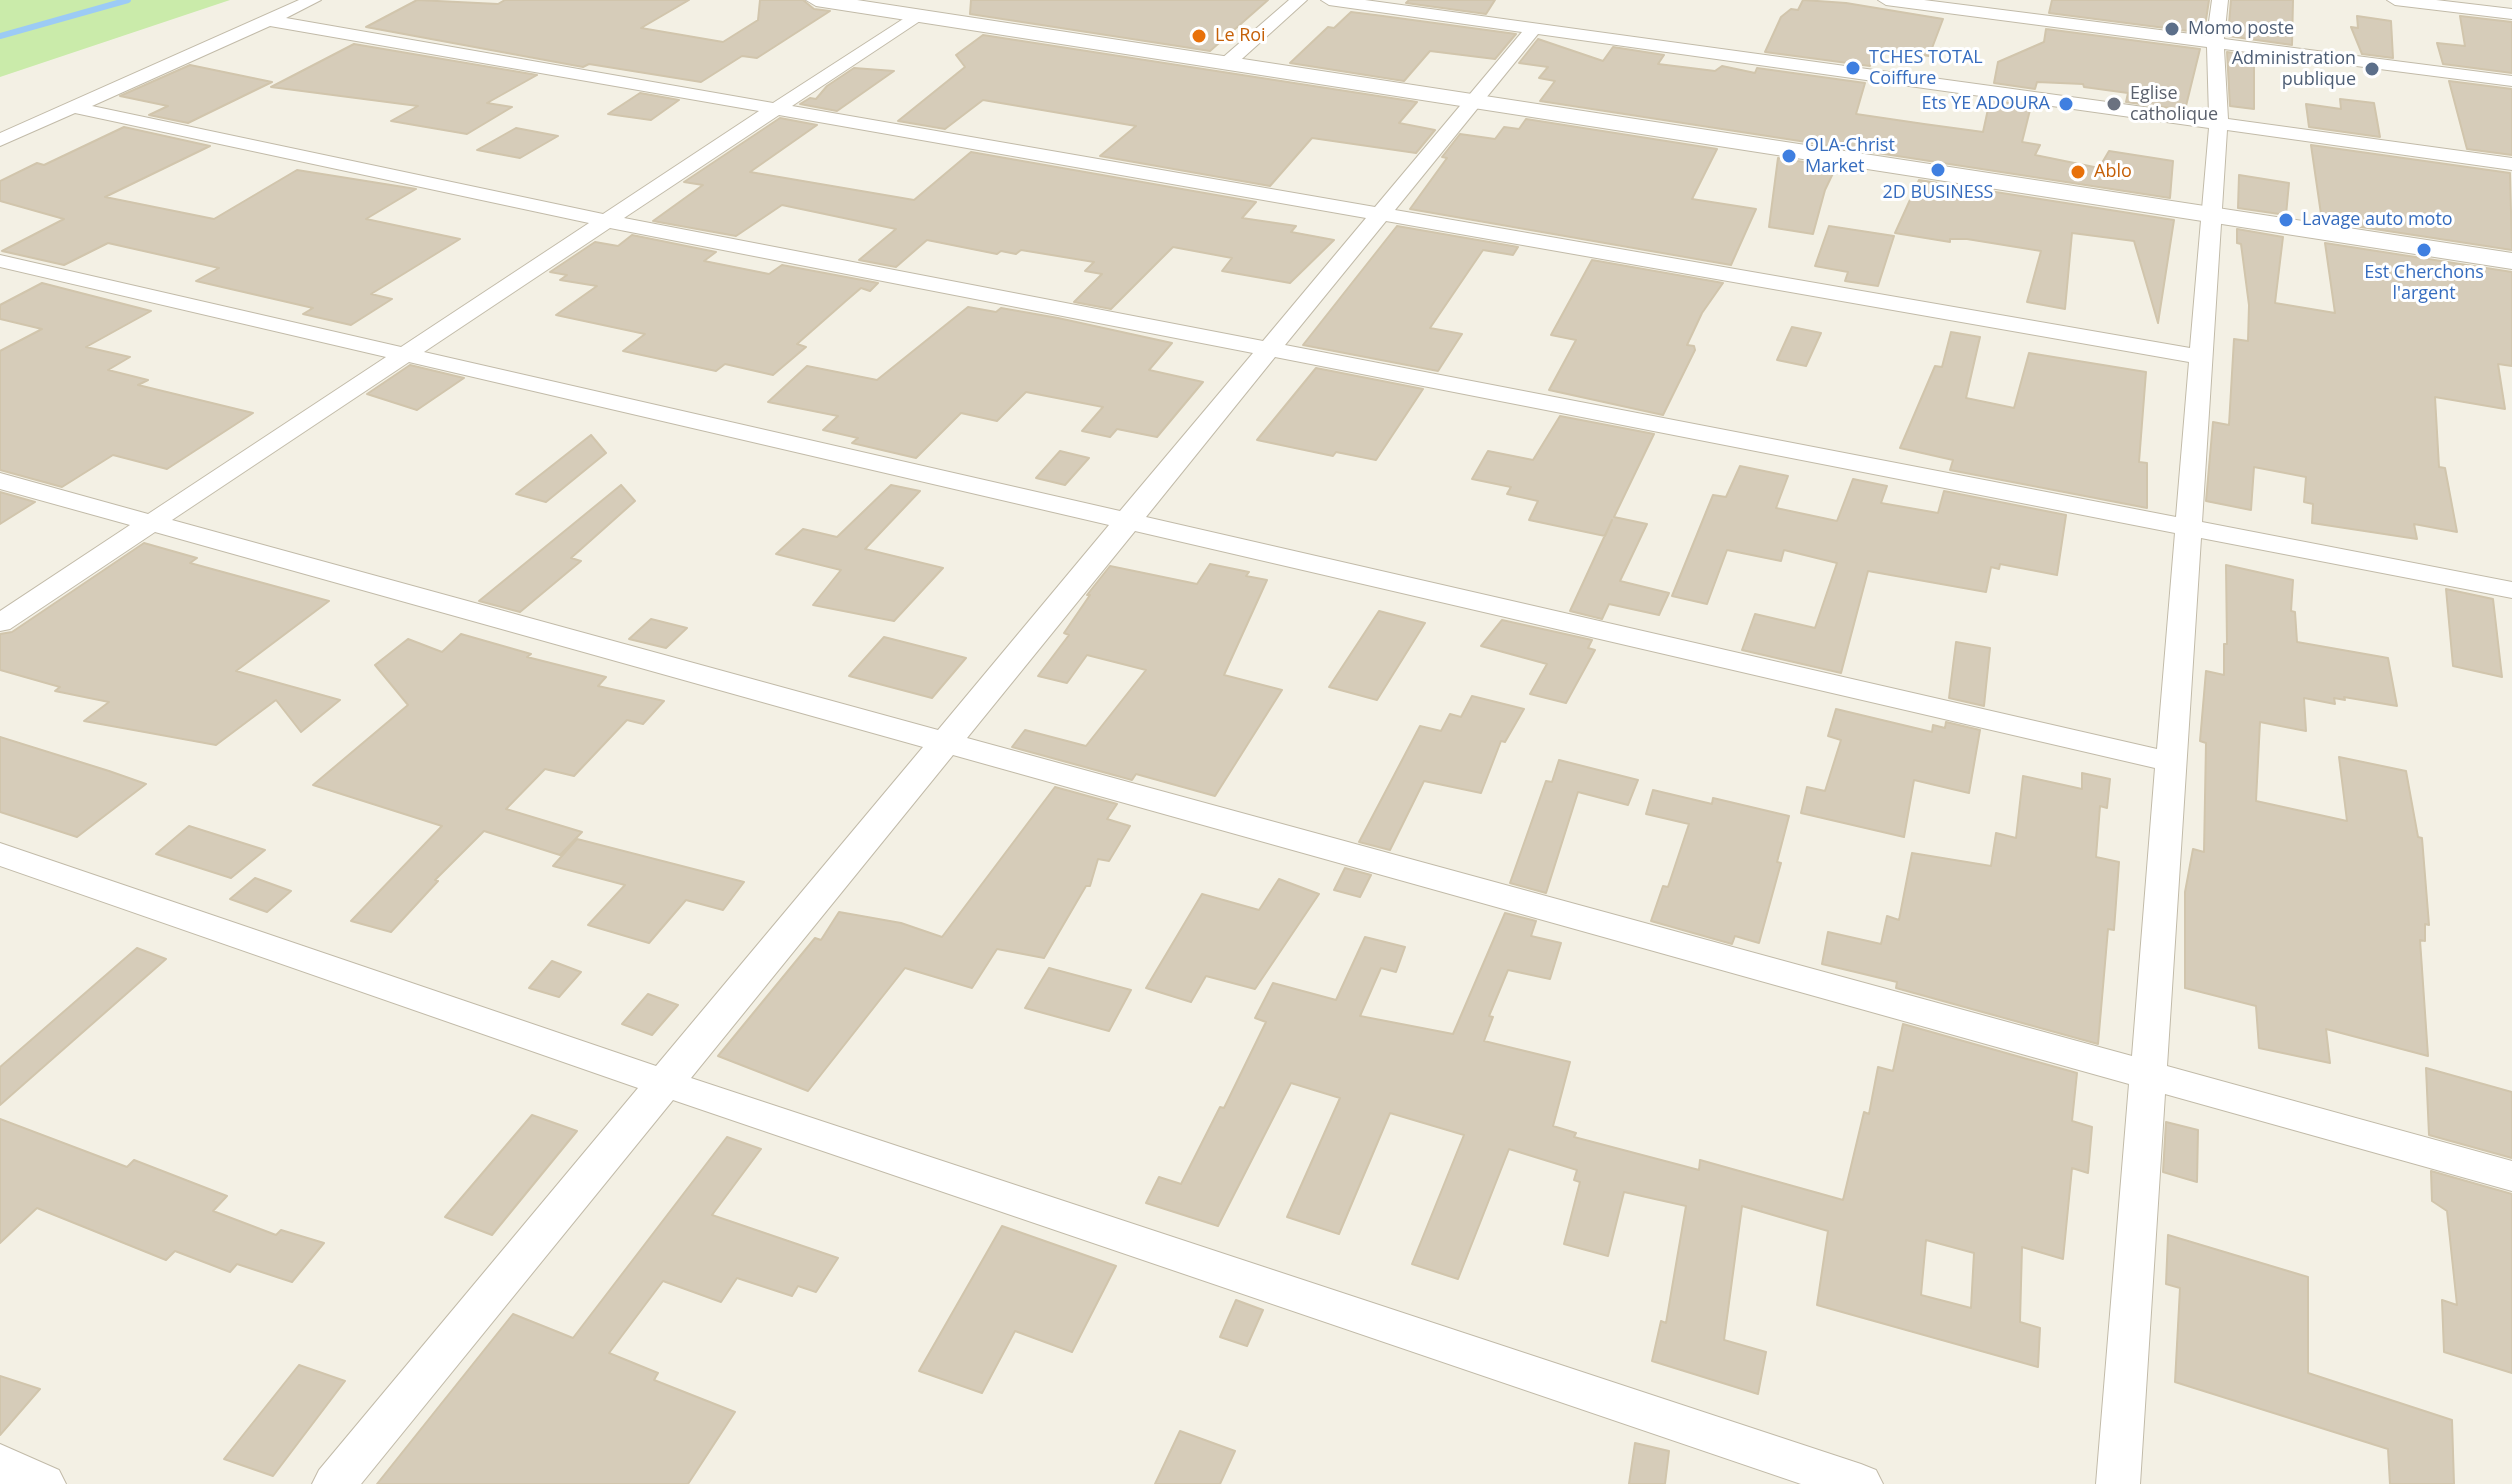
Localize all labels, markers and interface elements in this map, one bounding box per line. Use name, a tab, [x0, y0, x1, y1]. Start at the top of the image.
place label: Momo poste	[2188, 18, 2294, 40]
marker: Momo poste	[2163, 20, 2181, 38]
place label: Le Roi	[1215, 25, 1266, 47]
marker: Le Roi	[1190, 27, 1208, 45]
place label: TCHES TOTAL Coiffure	[1869, 47, 1983, 90]
place label: Administration publique	[2232, 48, 2356, 90]
marker: TCHES TOTAL Coiffure	[1844, 59, 1862, 77]
marker: Administration publique	[2363, 60, 2381, 78]
place label: Eglise catholique	[2130, 83, 2218, 126]
place label: Ets YE ADOURA	[1922, 93, 2050, 115]
marker: Ets YE ADOURA	[2057, 95, 2075, 113]
marker: Eglise catholique	[2105, 95, 2123, 113]
place label: OLA-Christ Market	[1805, 135, 1895, 178]
marker: OLA-Christ Market	[1780, 147, 1798, 165]
marker: 2D BUSINESS	[1929, 161, 1947, 179]
place label: Ablo	[2094, 161, 2132, 183]
marker: Ablo	[2069, 163, 2087, 181]
place label: 2D BUSINESS	[1883, 182, 1993, 204]
place label: Lavage auto moto	[2302, 209, 2453, 231]
marker: Lavage auto moto	[2277, 211, 2295, 229]
marker: Est Cherchons l'argent	[2415, 241, 2433, 259]
place label: Est Cherchons l'argent	[2364, 262, 2484, 304]

